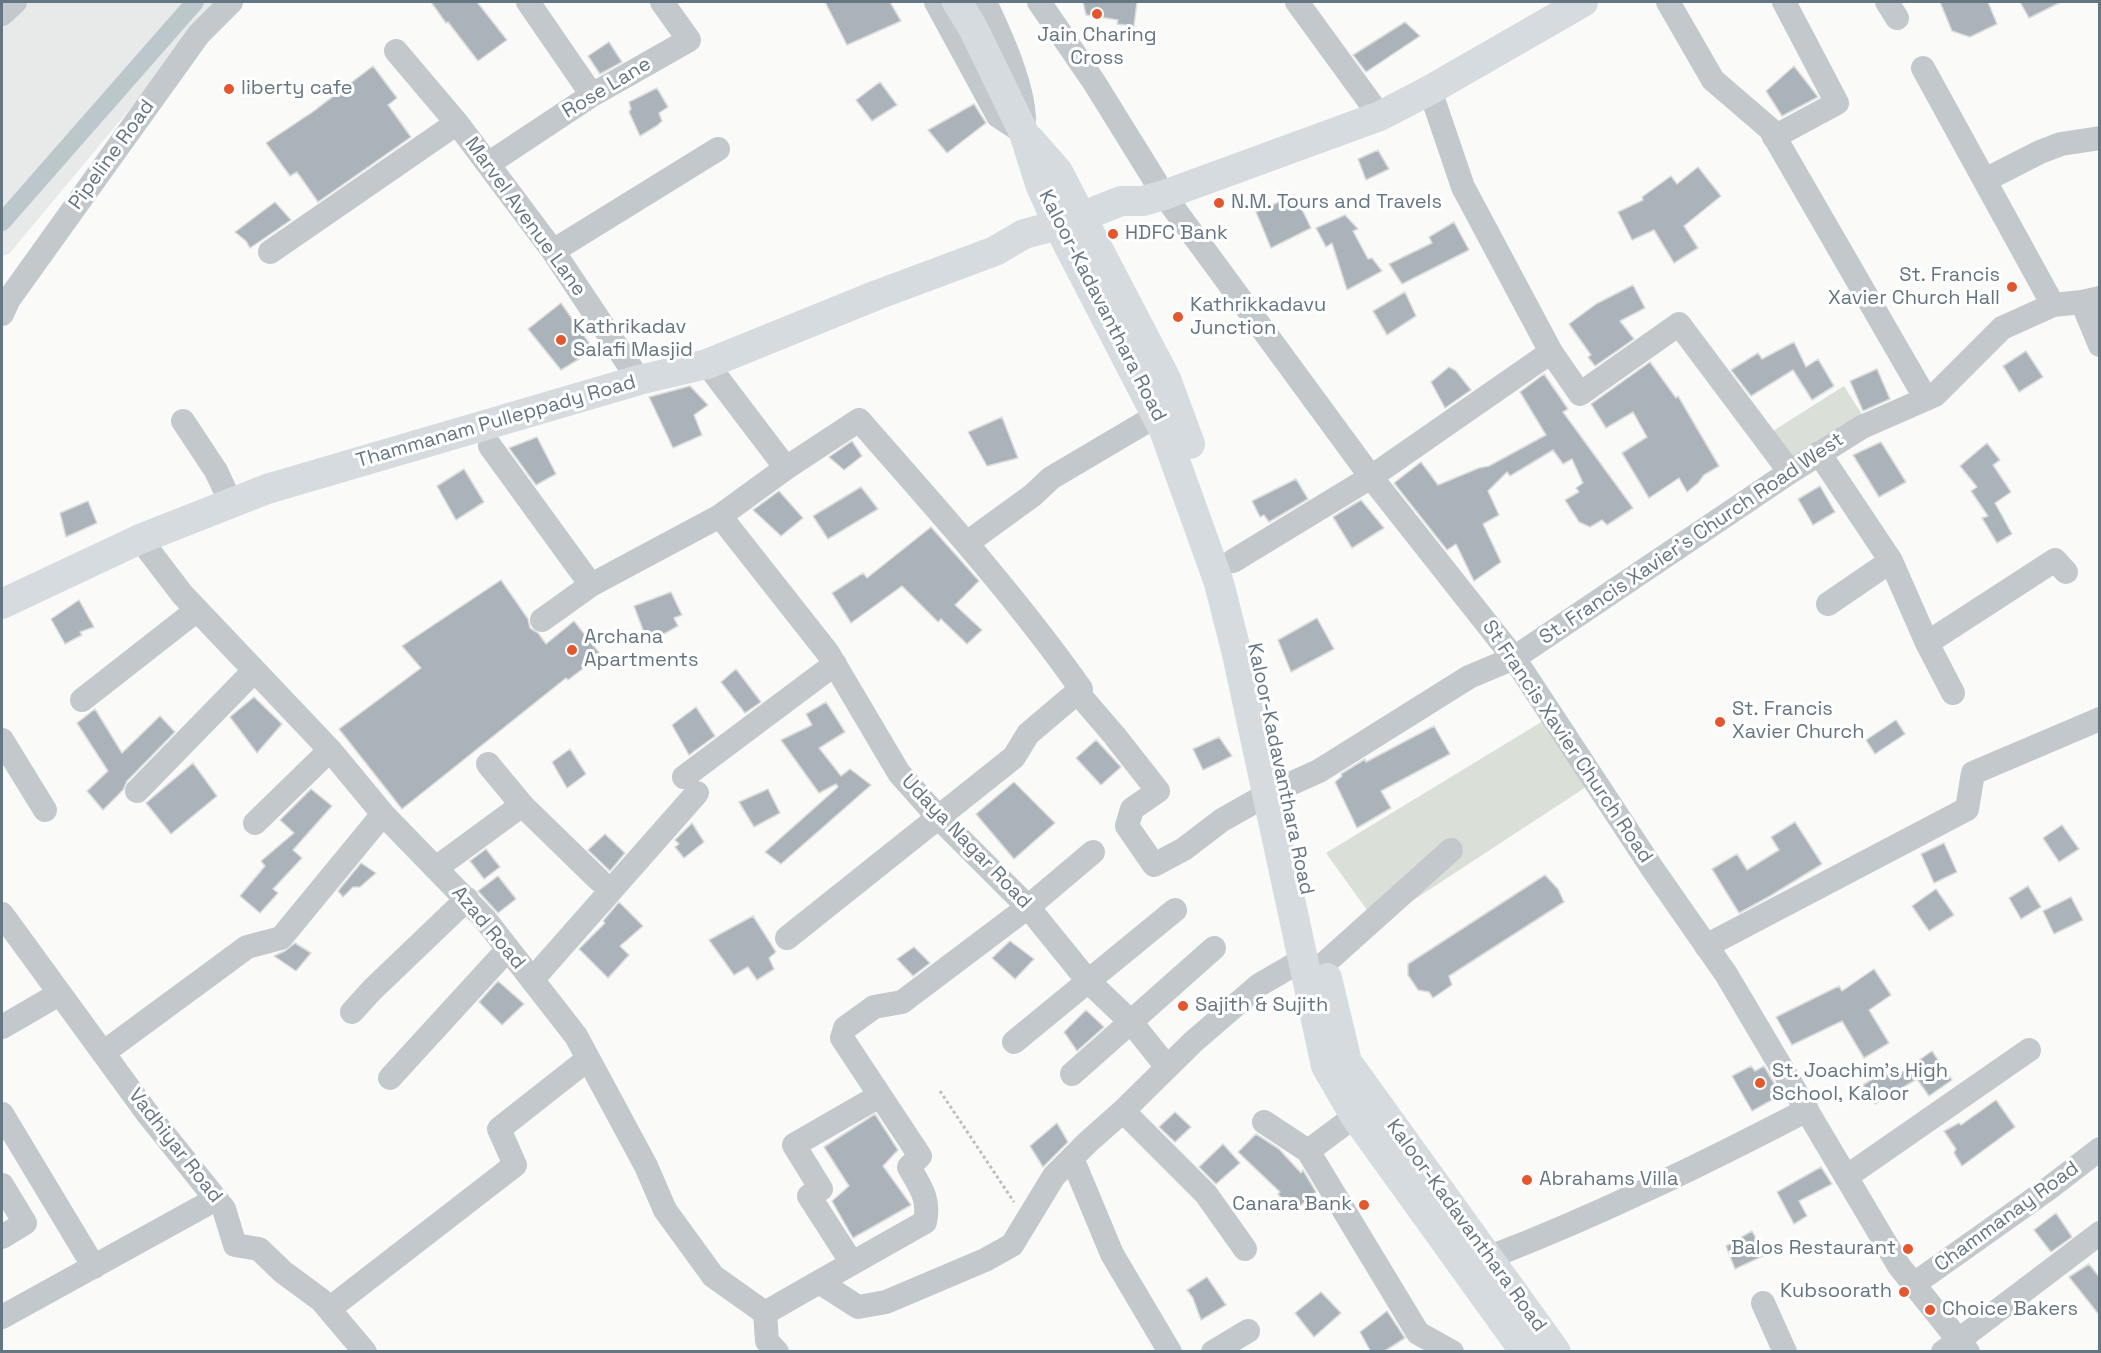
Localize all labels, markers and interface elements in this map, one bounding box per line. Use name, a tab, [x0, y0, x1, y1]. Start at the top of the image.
marker: Jain Charing Cross	[1090, 7, 1104, 21]
place label: Jain Charing Cross	[1037, 24, 1157, 71]
street label: Rose Lane	[558, 52, 656, 124]
place label: liberty cafe	[241, 77, 353, 101]
marker: liberty cafe	[222, 82, 236, 96]
street label: Pipeline Road	[64, 95, 160, 215]
street label: Marvel Avenue Lane	[459, 133, 591, 301]
street label: Kaloor-Kadavanthara Road	[1033, 186, 1171, 426]
place label: N.M. Tours and Travels	[1231, 191, 1442, 215]
marker: N.M. Tours and Travels	[1212, 196, 1226, 210]
place label: HDFC Bank	[1125, 222, 1228, 246]
marker: HDFC Bank	[1106, 227, 1120, 241]
place label: St. Francis Xavier Church Hall	[1828, 264, 2000, 311]
marker: St. Francis Xavier Church Hall	[2005, 280, 2019, 294]
place label: Kathrikkadavu Junction	[1190, 294, 1326, 341]
marker: Kathrikkadavu Junction	[1171, 310, 1185, 324]
place label: Kathrikadav Salafi Masjid	[573, 316, 693, 363]
marker: Kathrikadav Salafi Masjid	[554, 333, 568, 347]
street label: Thammanam Pulleppady Road	[353, 371, 639, 473]
street label: St. Francis Xavier's Church Road West	[1535, 428, 1849, 650]
street label: St Francis Xavier Church Road	[1477, 616, 1657, 868]
place label: Archana Apartments	[584, 626, 698, 673]
street label: Kaloor-Kadavanthara Road	[1242, 641, 1318, 897]
marker: Archana Apartments	[565, 643, 579, 657]
place label: St. Francis Xavier Church	[1732, 698, 1864, 745]
marker: St. Francis Xavier Church	[1713, 715, 1727, 729]
street label: Udaya Nagar Road	[896, 770, 1036, 914]
street label: Azad Road	[446, 881, 530, 975]
place label: Sajith & Sujith	[1195, 994, 1328, 1018]
marker: Sajith & Sujith	[1176, 999, 1190, 1013]
place label: St. Joachim's High School, Kaloor	[1772, 1060, 1948, 1107]
marker: St. Joachim's High School, Kaloor	[1753, 1076, 1767, 1090]
street label: Vadhiyar Road	[123, 1084, 227, 1208]
street label: Kaloor-Kadavanthara Road	[1381, 1115, 1551, 1337]
street label: Chammanay Road	[1930, 1157, 2084, 1277]
place label: Abrahams Villa	[1539, 1168, 1678, 1192]
marker: Abrahams Villa	[1520, 1173, 1534, 1187]
place label: Canara Bank	[1232, 1193, 1352, 1217]
marker: Canara Bank	[1357, 1198, 1371, 1212]
place label: Balos Restaurant	[1731, 1237, 1896, 1261]
marker: Balos Restaurant	[1901, 1242, 1915, 1256]
place label: Kubsoorath	[1780, 1280, 1892, 1304]
marker: Kubsoorath	[1897, 1285, 1911, 1299]
place label: Choice Bakers	[1942, 1298, 2078, 1322]
marker: Choice Bakers	[1923, 1303, 1937, 1317]

